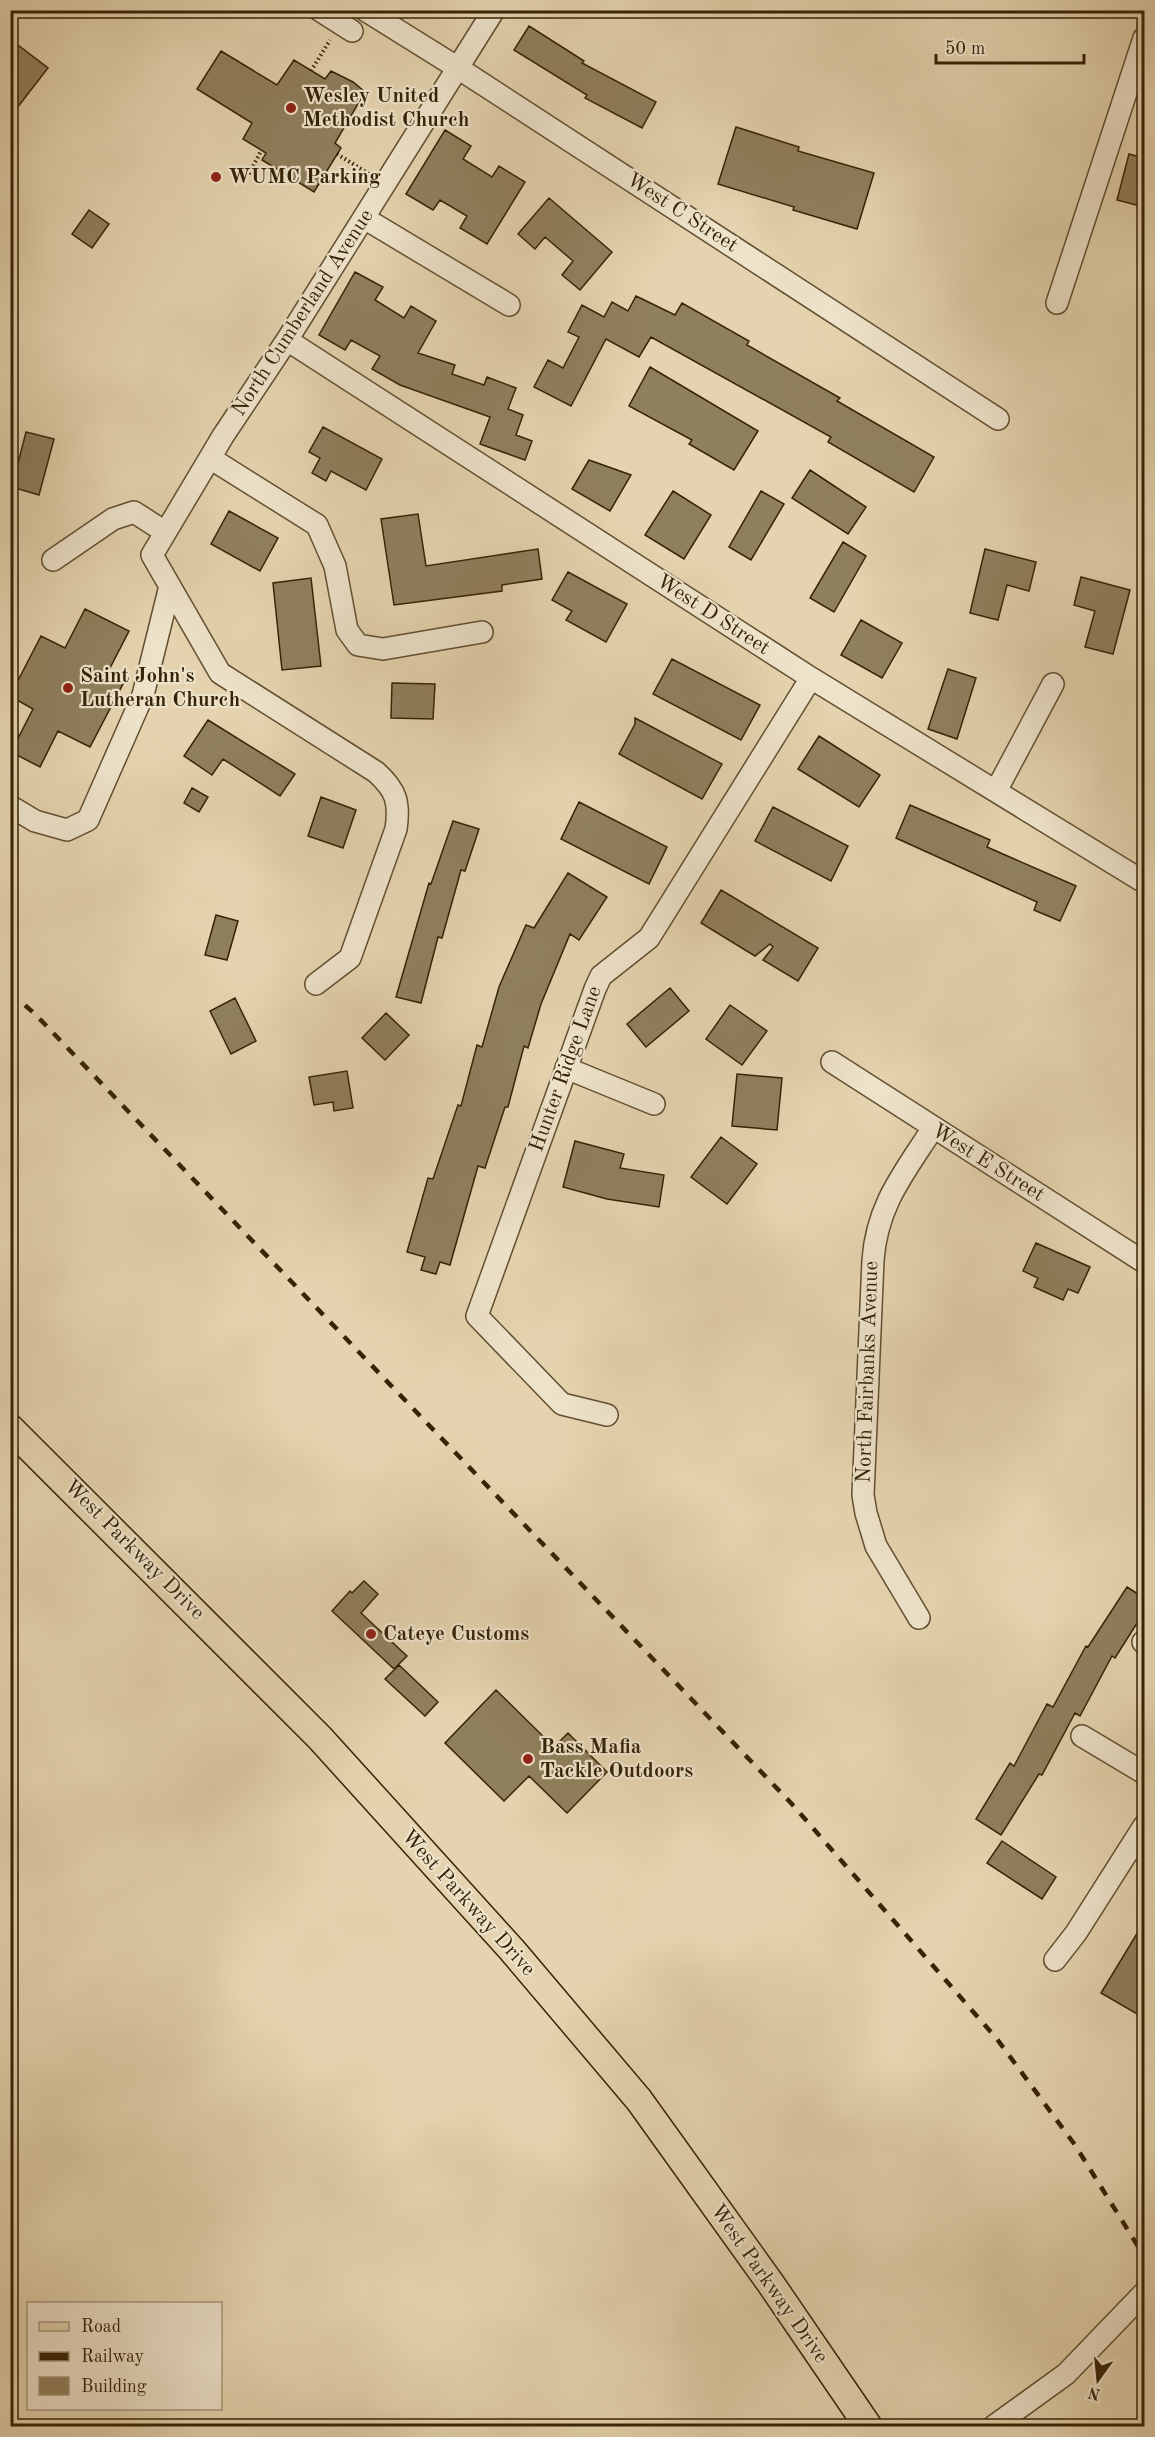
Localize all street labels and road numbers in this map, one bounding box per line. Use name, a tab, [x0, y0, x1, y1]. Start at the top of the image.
street label: West C Street	[623, 169, 741, 257]
street label: North Cumberland Avenue	[228, 206, 378, 420]
street label: West D Street	[653, 571, 773, 659]
street label: Hunter Ridge Lane	[526, 983, 606, 1155]
street label: West E Street	[928, 1120, 1048, 1206]
street label: North Fairbanks Avenue	[854, 1260, 882, 1484]
street label: West Parkway Drive	[60, 1476, 208, 1624]
street label: West Parkway Drive	[397, 1826, 539, 1980]
street label: West Parkway Drive	[706, 2201, 832, 2367]

